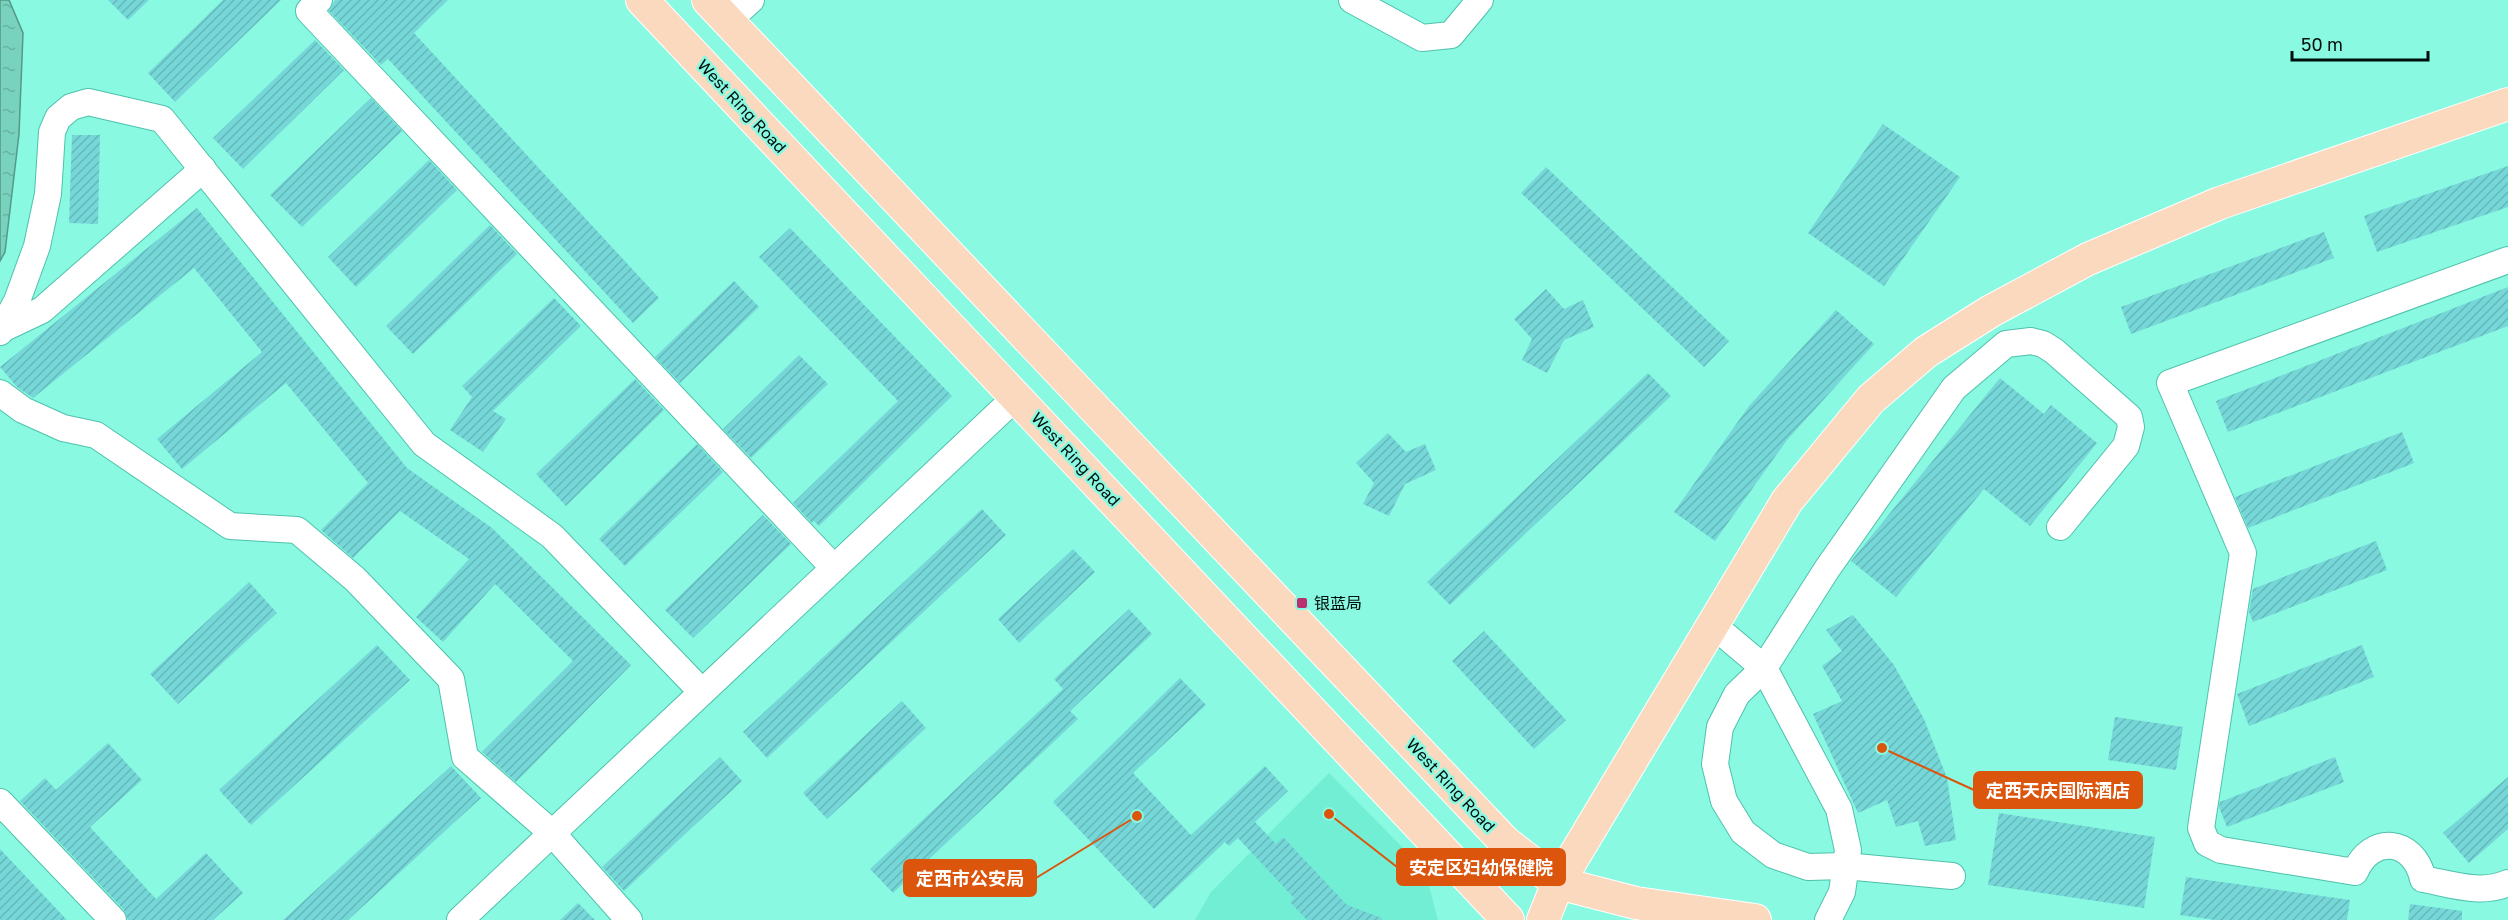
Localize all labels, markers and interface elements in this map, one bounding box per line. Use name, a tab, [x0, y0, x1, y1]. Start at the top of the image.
scale bar	[2292, 24, 2428, 62]
text: 50 m	[2301, 33, 2343, 55]
street label: West Ring Road	[693, 55, 791, 157]
street label: West Ring Road	[1027, 408, 1125, 510]
place label: 银蓝局	[1314, 593, 1362, 613]
marker: 银蓝局	[1295, 596, 1309, 610]
street label: West Ring Road	[1402, 734, 1500, 836]
callout: 定西天庆国际酒店	[1974, 772, 2142, 808]
text: 定西天庆国际酒店	[1986, 779, 2130, 801]
callout: 安定区妇幼保健院	[1397, 849, 1565, 885]
text: 安定区妇幼保健院	[1409, 856, 1553, 878]
callout: 定西市公安局	[904, 860, 1036, 896]
text: 定西市公安局	[916, 867, 1024, 889]

